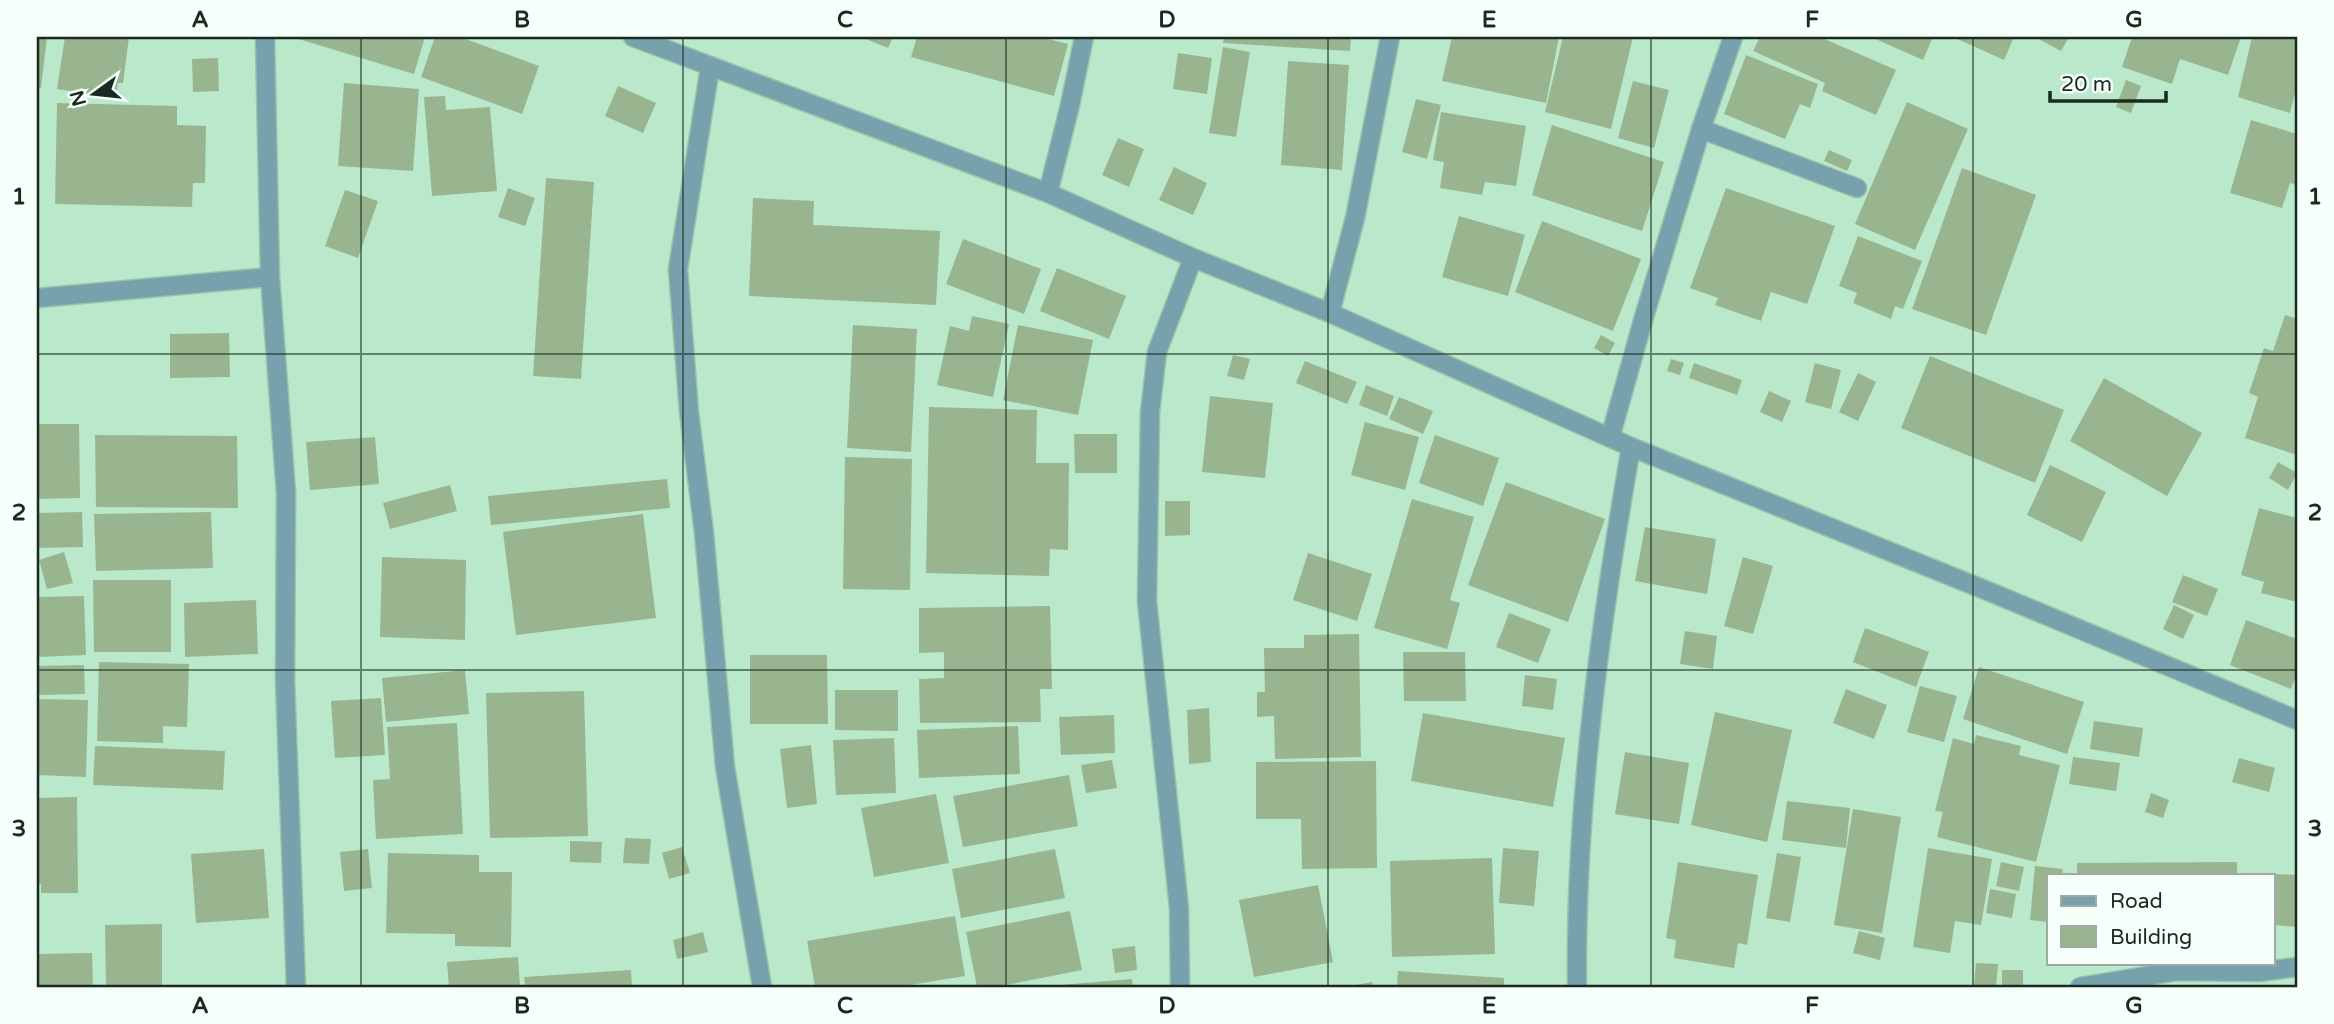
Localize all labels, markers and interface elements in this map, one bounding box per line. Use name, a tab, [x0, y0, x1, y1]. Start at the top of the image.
text: A	[191, 6, 209, 34]
text: B	[514, 6, 530, 34]
text: C	[837, 6, 853, 34]
text: D	[1158, 6, 1176, 34]
text: E	[1482, 6, 1496, 34]
text: F	[1805, 6, 1819, 34]
text: G	[2125, 6, 2143, 34]
north arrow	[60, 60, 130, 130]
scale bar	[2050, 60, 2166, 104]
text: 20 m	[2061, 72, 2112, 97]
text: N	[66, 88, 91, 108]
text: 1	[12, 183, 26, 211]
text: 1	[2308, 183, 2322, 211]
text: 2	[12, 499, 26, 527]
text: 2	[2308, 499, 2322, 527]
text: 3	[12, 815, 26, 843]
text: 3	[2308, 815, 2322, 843]
legend	[2047, 874, 2274, 964]
text: Road	[2110, 889, 2163, 914]
text: Building	[2110, 925, 2192, 950]
text: A	[191, 992, 209, 1020]
text: B	[514, 992, 530, 1020]
text: C	[837, 992, 853, 1020]
text: D	[1158, 992, 1176, 1020]
text: E	[1482, 992, 1496, 1020]
text: F	[1805, 992, 1819, 1020]
text: G	[2125, 992, 2143, 1020]

